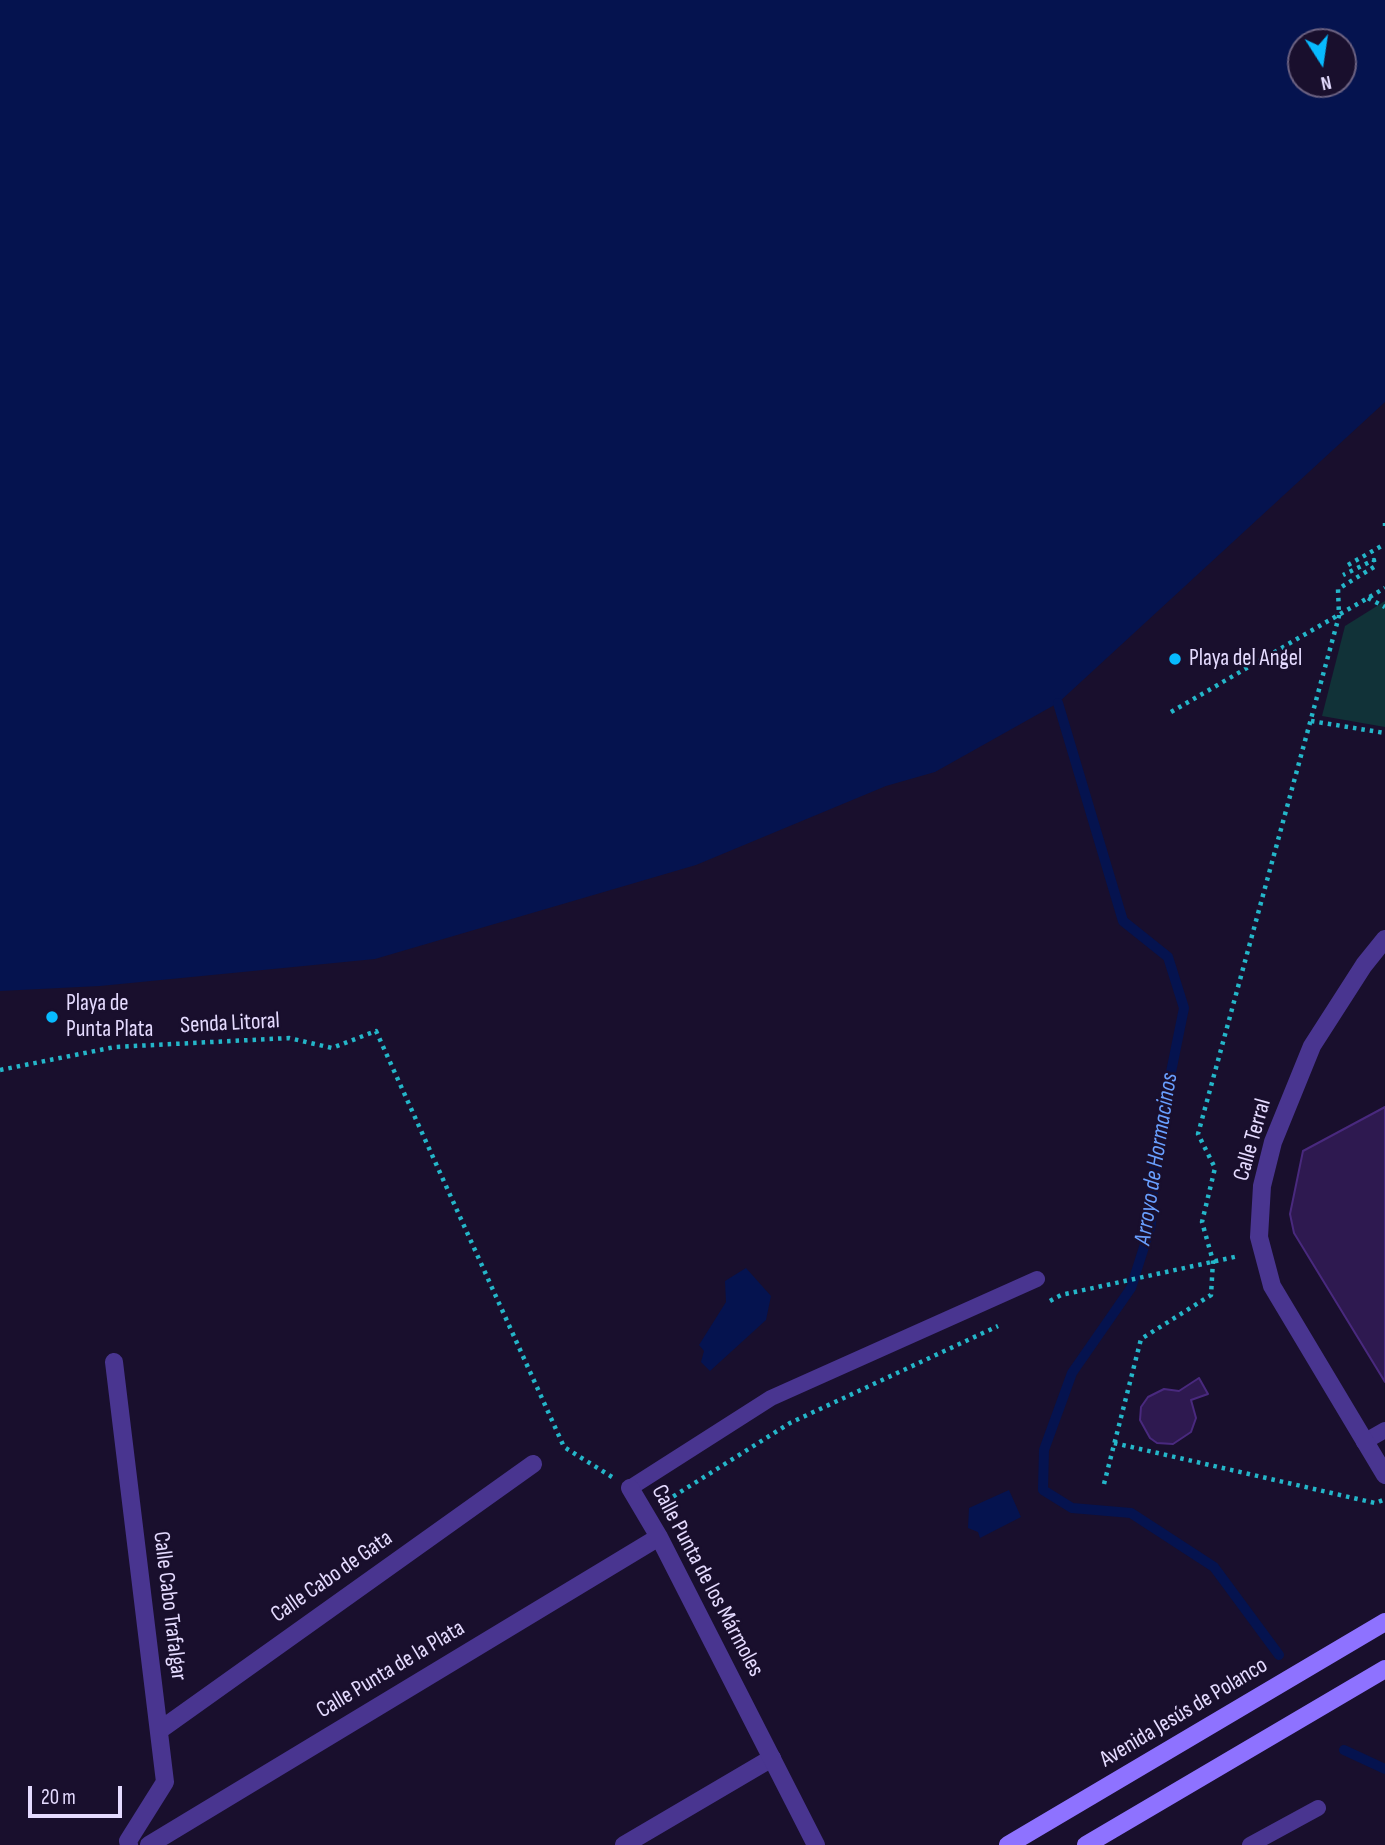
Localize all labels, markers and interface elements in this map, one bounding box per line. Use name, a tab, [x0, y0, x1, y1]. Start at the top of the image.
north arrow	[1287, 28, 1357, 98]
text: N	[1319, 70, 1333, 94]
place label: Playa del Angel	[1189, 645, 1302, 673]
marker: Playa del Angel	[1167, 651, 1183, 667]
place label: Playa de Punta Plata	[66, 990, 153, 1044]
street label: Senda Litoral	[180, 1008, 280, 1040]
marker: Playa de Punta Plata	[44, 1009, 60, 1025]
water label: Arroyo de Hormacinos	[1129, 1071, 1185, 1247]
street label: Calle Terral	[1228, 1096, 1278, 1184]
street label: Calle Punta de los Mármoles	[645, 1480, 769, 1682]
street label: Calle Cabo de Gata	[266, 1525, 398, 1629]
street label: Calle Cabo Trafalgar	[146, 1530, 192, 1682]
street label: Calle Punta de la Plata	[312, 1615, 470, 1725]
street label: Avenida Jesús de Polanco	[1095, 1652, 1273, 1774]
scale bar	[32, 1772, 126, 1816]
text: 20 m	[41, 1785, 76, 1810]

